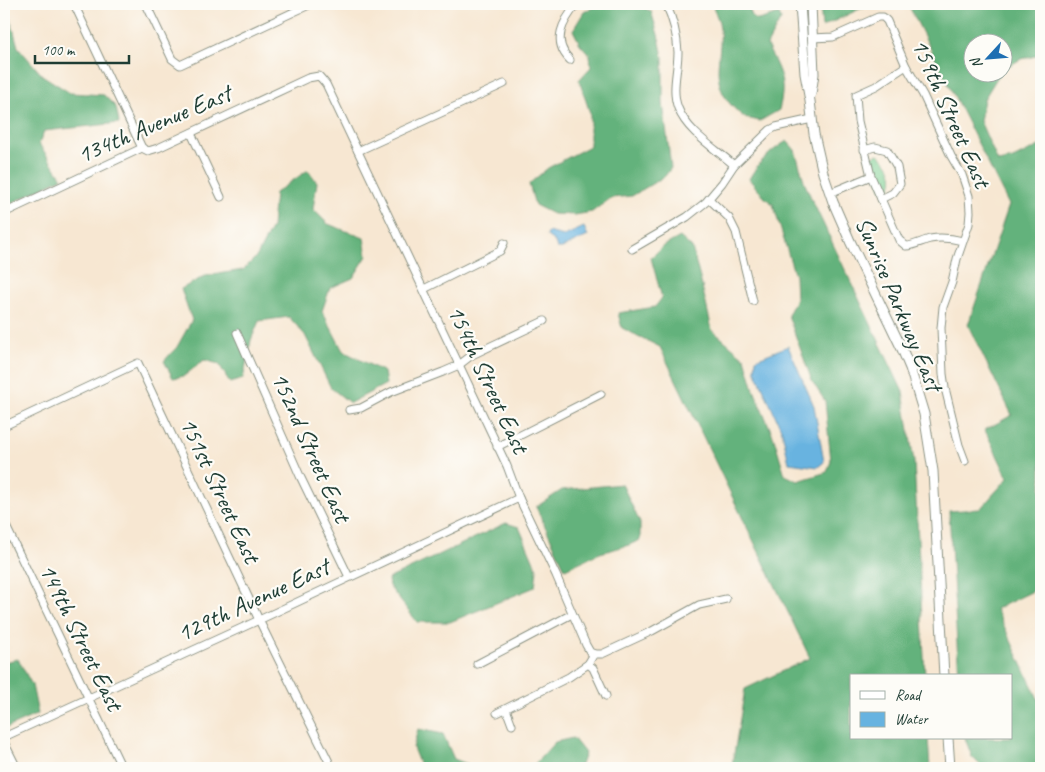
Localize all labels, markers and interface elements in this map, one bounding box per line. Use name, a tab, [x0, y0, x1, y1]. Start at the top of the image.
scale bar	[35, 32, 129, 64]
north arrow	[962, 32, 1012, 82]
street label: 159th Street East	[904, 34, 999, 195]
text: 100 m	[42, 41, 76, 60]
text: N	[966, 54, 986, 71]
street label: 134th Avenue East	[72, 76, 239, 171]
street label: Sunrise Parkway East	[848, 212, 952, 399]
street label: 154th Street East	[440, 300, 537, 461]
street label: 152nd Street East	[264, 367, 359, 530]
street label: 151st Street East	[172, 412, 269, 570]
street label: 129th Avenue East	[172, 549, 337, 649]
street label: 149th Street East	[32, 558, 132, 718]
legend	[850, 674, 1012, 740]
text: Road	[895, 686, 922, 705]
text: Water	[895, 710, 929, 729]

